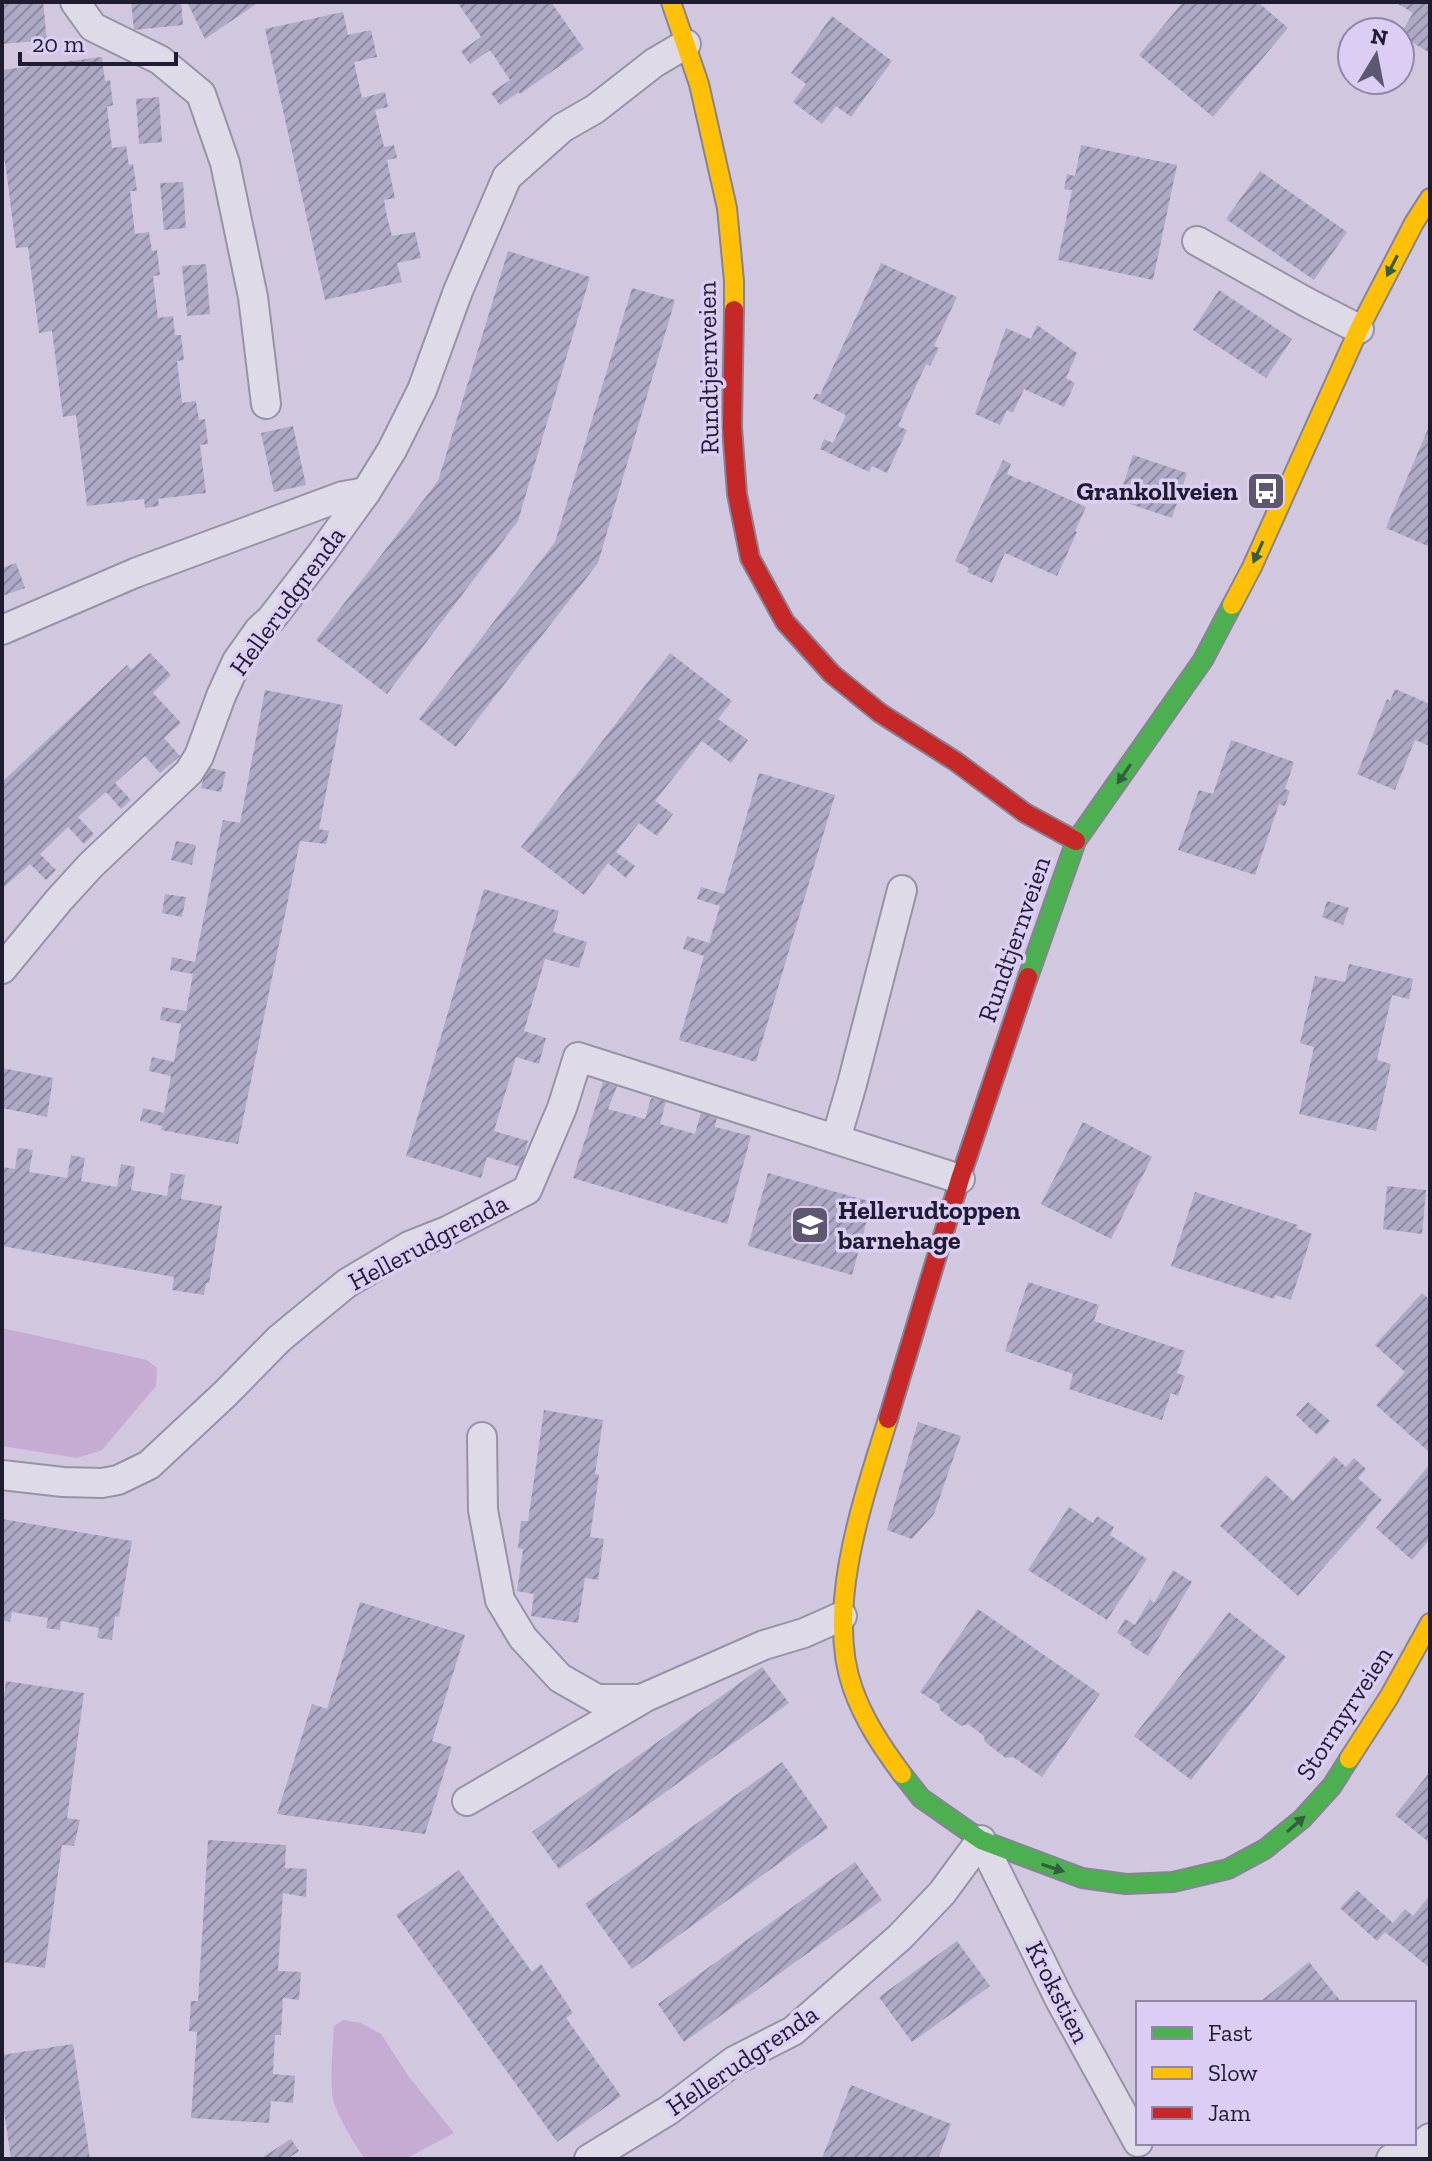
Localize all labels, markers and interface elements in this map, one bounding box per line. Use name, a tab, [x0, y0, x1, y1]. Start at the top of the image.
scale bar	[20, 16, 176, 66]
north arrow	[1336, 16, 1416, 96]
text: N	[1369, 22, 1390, 52]
text: 20 m	[32, 29, 85, 58]
one-way arrow	[1385, 254, 1399, 277]
street label: Rundtjernveien	[690, 281, 726, 455]
bus stop icon: Grankollveien	[1245, 470, 1287, 512]
place label: Grankollveien	[1076, 475, 1239, 507]
street label: Hellerudgrenda	[222, 520, 352, 682]
one-way arrow	[1252, 540, 1265, 564]
one-way arrow	[1117, 763, 1132, 784]
street label: Rundtjernveien	[971, 852, 1057, 1026]
street label: Hellerudgrenda	[343, 1186, 514, 1297]
place label: Hellerudtoppen barnehage	[837, 1194, 1021, 1256]
school or university icon: Hellerudtoppen barnehage	[789, 1204, 831, 1246]
street label: Stormyrveien	[1289, 1640, 1399, 1786]
one-way arrow	[1285, 1816, 1305, 1833]
one-way arrow	[1042, 1863, 1066, 1875]
street label: Krokstien	[1019, 1936, 1097, 2048]
street label: Hellerudgrenda	[660, 1997, 824, 2123]
legend	[1136, 2001, 1416, 2145]
text: Fast	[1208, 2018, 1252, 2047]
text: Slow	[1208, 2058, 1258, 2087]
text: Jam	[1208, 2098, 1251, 2127]

